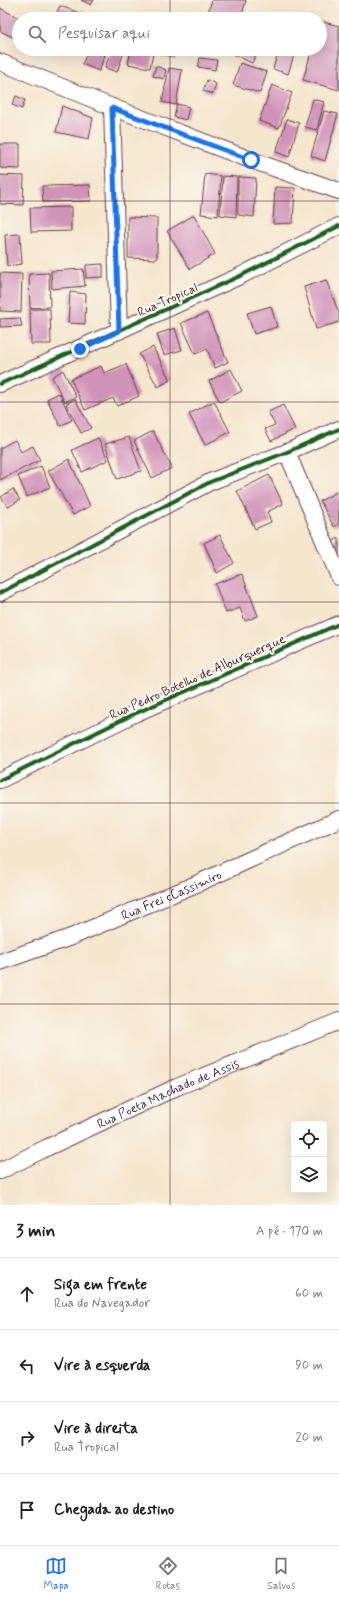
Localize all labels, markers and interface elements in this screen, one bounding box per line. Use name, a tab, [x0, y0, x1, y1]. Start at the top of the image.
search box	[12, 12, 327, 56]
icon: search	[26, 23, 48, 45]
text: Pesquisar aqui	[58, 24, 150, 44]
route start	[242, 151, 260, 169]
street label: Rua Tropical	[135, 279, 201, 321]
route end	[71, 340, 89, 358]
street label: Rua Pedro Botelho de Alburquerque	[107, 631, 288, 724]
street label: Rua Frei cCassimiro	[119, 867, 224, 925]
street label: Rua Poeta Machado de Assis	[94, 1056, 242, 1133]
map controls	[291, 1121, 327, 1193]
button: locate	[291, 1121, 327, 1157]
button: layers	[291, 1157, 327, 1193]
text: 3 min	[16, 1220, 55, 1242]
text: A pé · 170 m	[256, 1223, 323, 1240]
text: Siga em frente	[54, 1275, 147, 1295]
icon: ahead	[16, 1283, 38, 1305]
text: 60 m	[295, 1285, 323, 1302]
text: Rua do Navegador	[54, 1295, 150, 1312]
icon: left	[16, 1355, 38, 1377]
text: Vire à esquerda	[54, 1356, 150, 1376]
text: 90 m	[295, 1357, 323, 1374]
text: Vire à direita	[54, 1419, 138, 1439]
icon: right	[16, 1427, 38, 1449]
text: 20 m	[295, 1429, 323, 1446]
text: Rua Tropical	[54, 1439, 118, 1456]
icon: arrive	[16, 1499, 38, 1521]
text: Chegada ao destino	[54, 1500, 174, 1520]
tab: Mapa	[44, 1555, 69, 1593]
tab: Rotas	[156, 1555, 180, 1593]
tab: Salvos	[267, 1555, 295, 1593]

